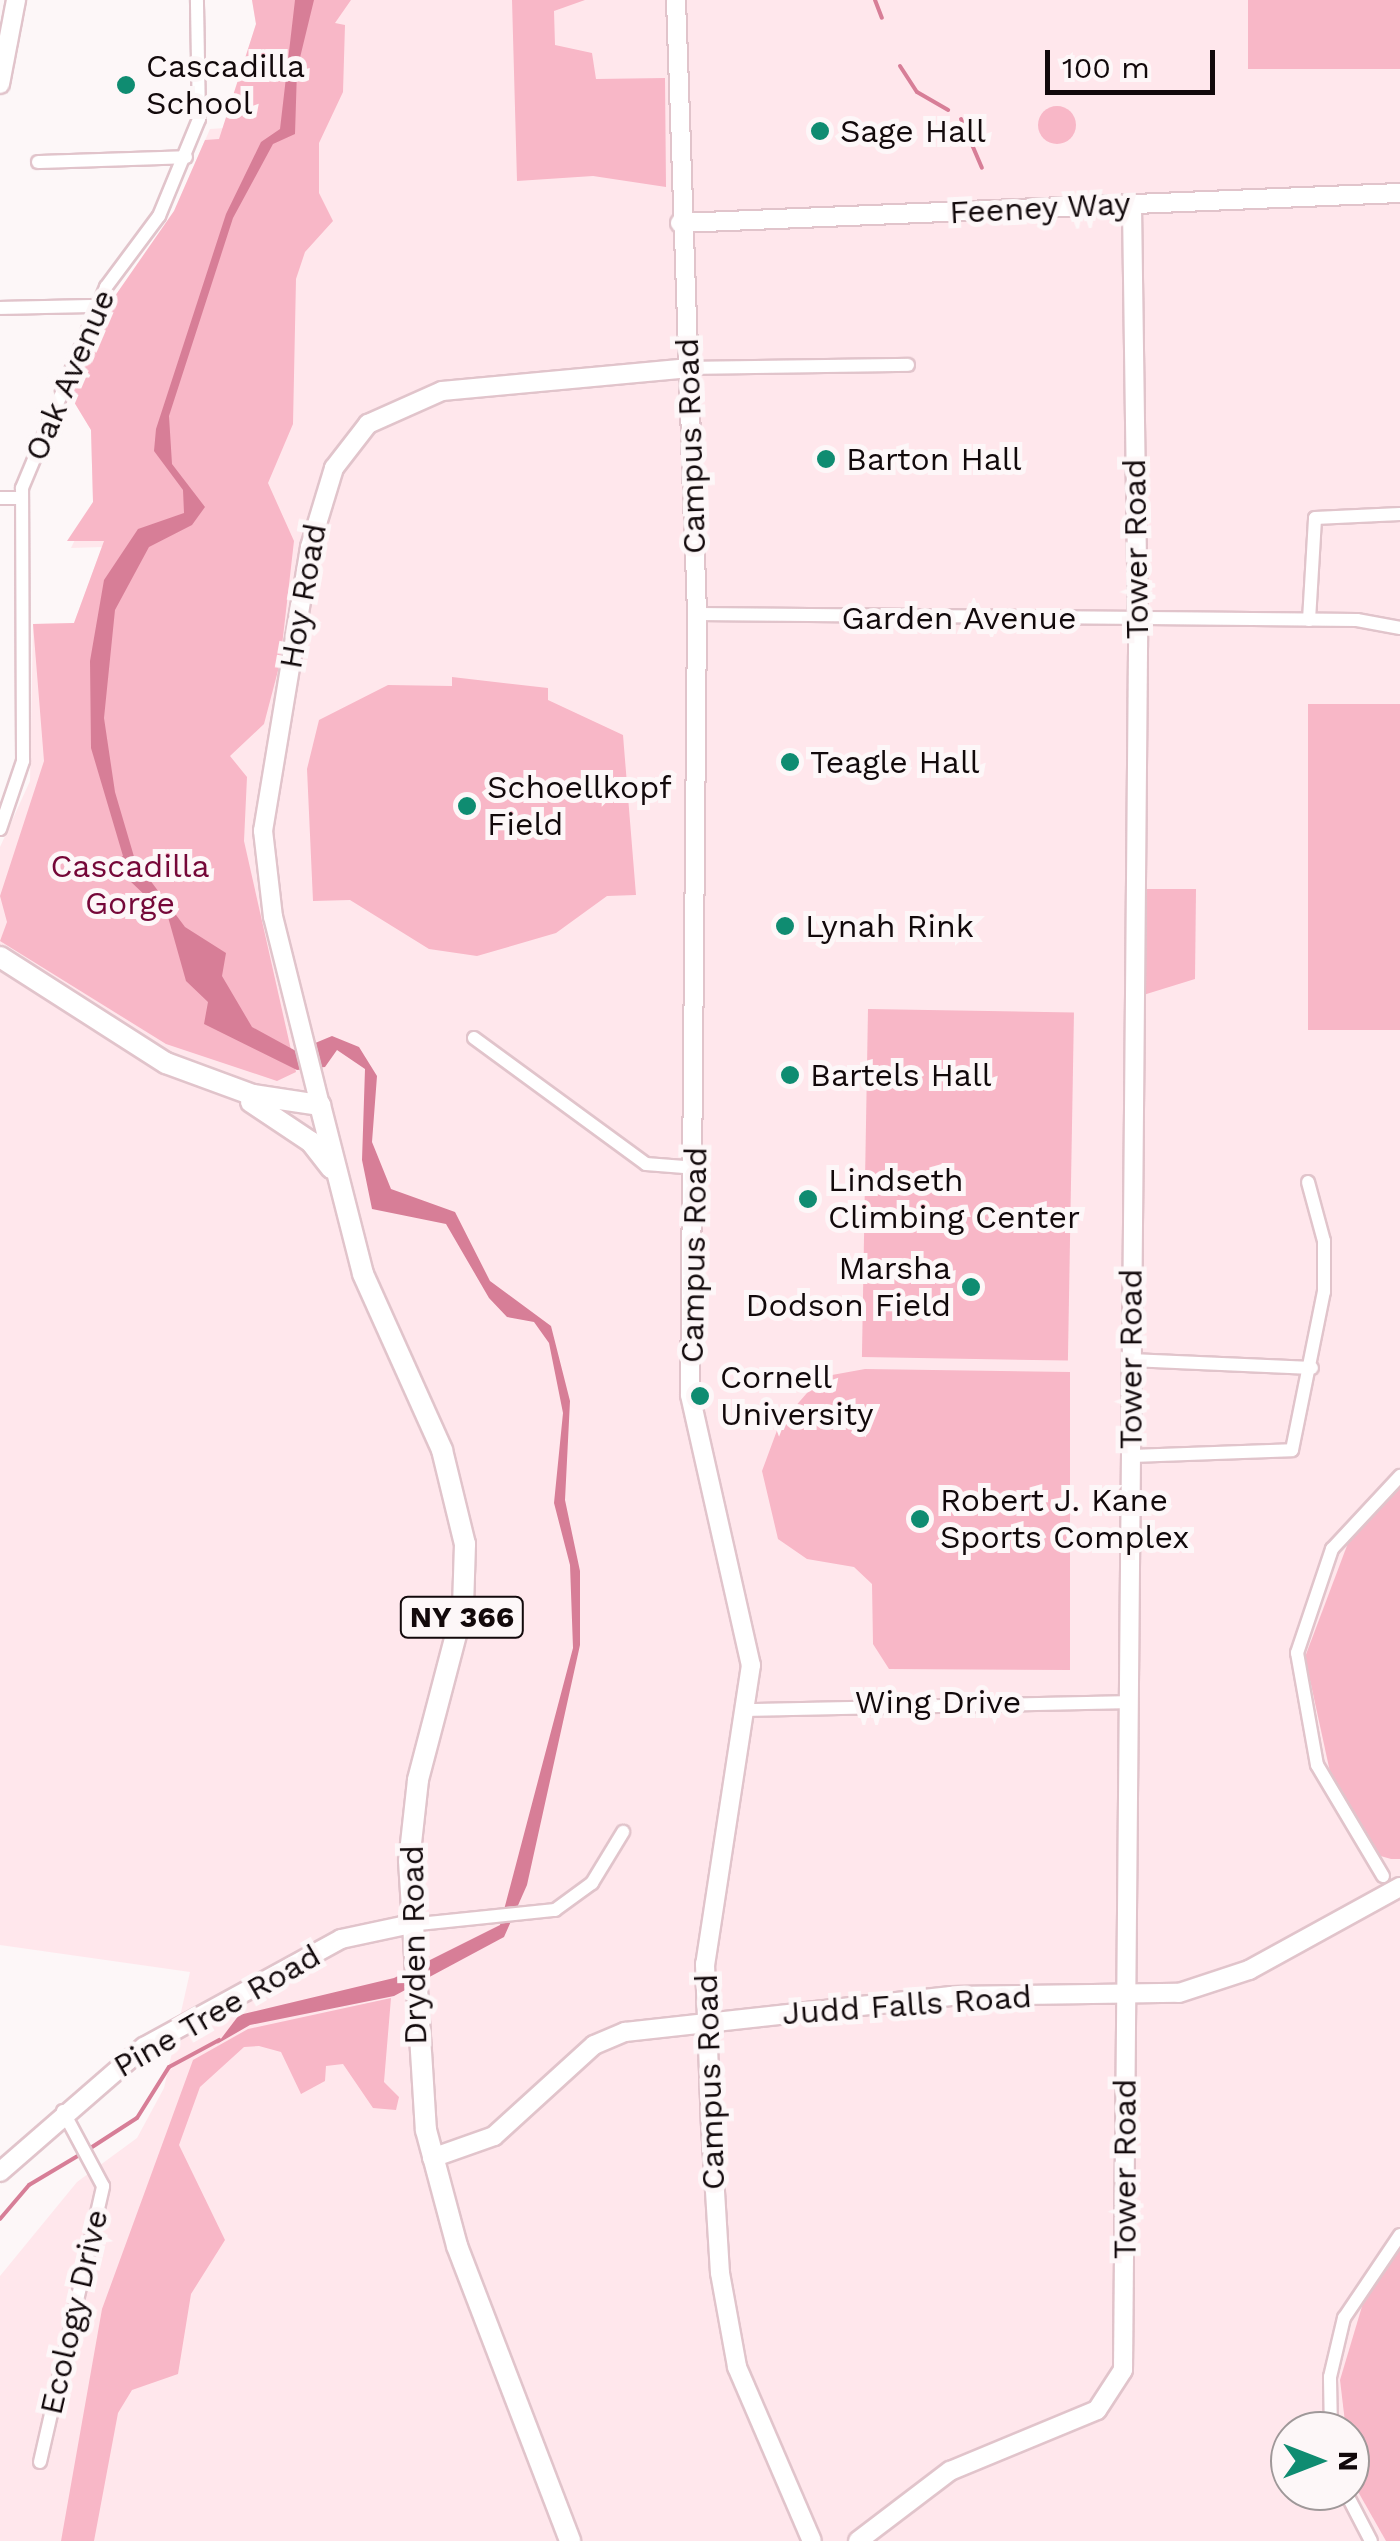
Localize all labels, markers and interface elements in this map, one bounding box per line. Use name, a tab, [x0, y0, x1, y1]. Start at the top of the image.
scale bar	[1050, 30, 1220, 92]
place label: Cascadilla School	[146, 48, 305, 123]
text: 100 m	[1062, 50, 1150, 85]
marker: Cascadilla School	[115, 74, 137, 96]
place label: Sage Hall	[840, 112, 986, 150]
marker: Sage Hall	[809, 120, 831, 142]
street label: Feeney Way	[948, 184, 1132, 232]
street label: Oak Avenue	[16, 283, 124, 467]
street label: Campus Road	[668, 337, 714, 555]
place label: Barton Hall	[846, 440, 1021, 478]
marker: Barton Hall	[815, 448, 837, 470]
street label: Tower Road	[1115, 458, 1157, 640]
street label: Hoy Road	[271, 520, 335, 672]
street label: Garden Avenue	[841, 599, 1077, 637]
place label: Teagle Hall	[810, 743, 980, 781]
marker: Teagle Hall	[779, 751, 801, 773]
place label: Schoellkopf Field	[487, 769, 672, 844]
marker: Schoellkopf Field	[456, 795, 478, 817]
park label: Cascadilla Gorge	[50, 848, 210, 923]
place label: Lynah Rink	[805, 907, 974, 945]
marker: Lynah Rink	[774, 915, 796, 937]
place label: Bartels Hall	[810, 1056, 992, 1094]
marker: Bartels Hall	[779, 1064, 801, 1086]
street label: Campus Road	[673, 1147, 715, 1363]
place label: Lindseth Climbing Center	[828, 1162, 1080, 1237]
marker: Lindseth Climbing Center	[797, 1188, 819, 1210]
place label: Marsha Dodson Field	[746, 1250, 951, 1325]
street label: Tower Road	[1112, 1268, 1150, 1450]
marker: Marsha Dodson Field	[960, 1276, 982, 1298]
place label: Cornell University	[720, 1359, 874, 1434]
marker: Cornell University	[689, 1385, 711, 1407]
place label: Robert J. Kane Sports Complex	[940, 1482, 1189, 1557]
marker: Robert J. Kane Sports Complex	[909, 1508, 931, 1530]
road number: NY 366	[397, 1592, 527, 1642]
street label: Wing Drive	[855, 1683, 1021, 1721]
street label: Dryden Road	[393, 1845, 435, 2045]
street label: Pine Tree Road	[107, 1936, 327, 2086]
street label: Campus Road	[687, 1973, 733, 2191]
street label: Judd Falls Road	[781, 1977, 1033, 2033]
street label: Tower Road	[1106, 2078, 1144, 2260]
street label: Ecology Drive	[32, 2205, 116, 2419]
north arrow	[1270, 2411, 1370, 2511]
text: N	[1332, 2451, 1365, 2471]

